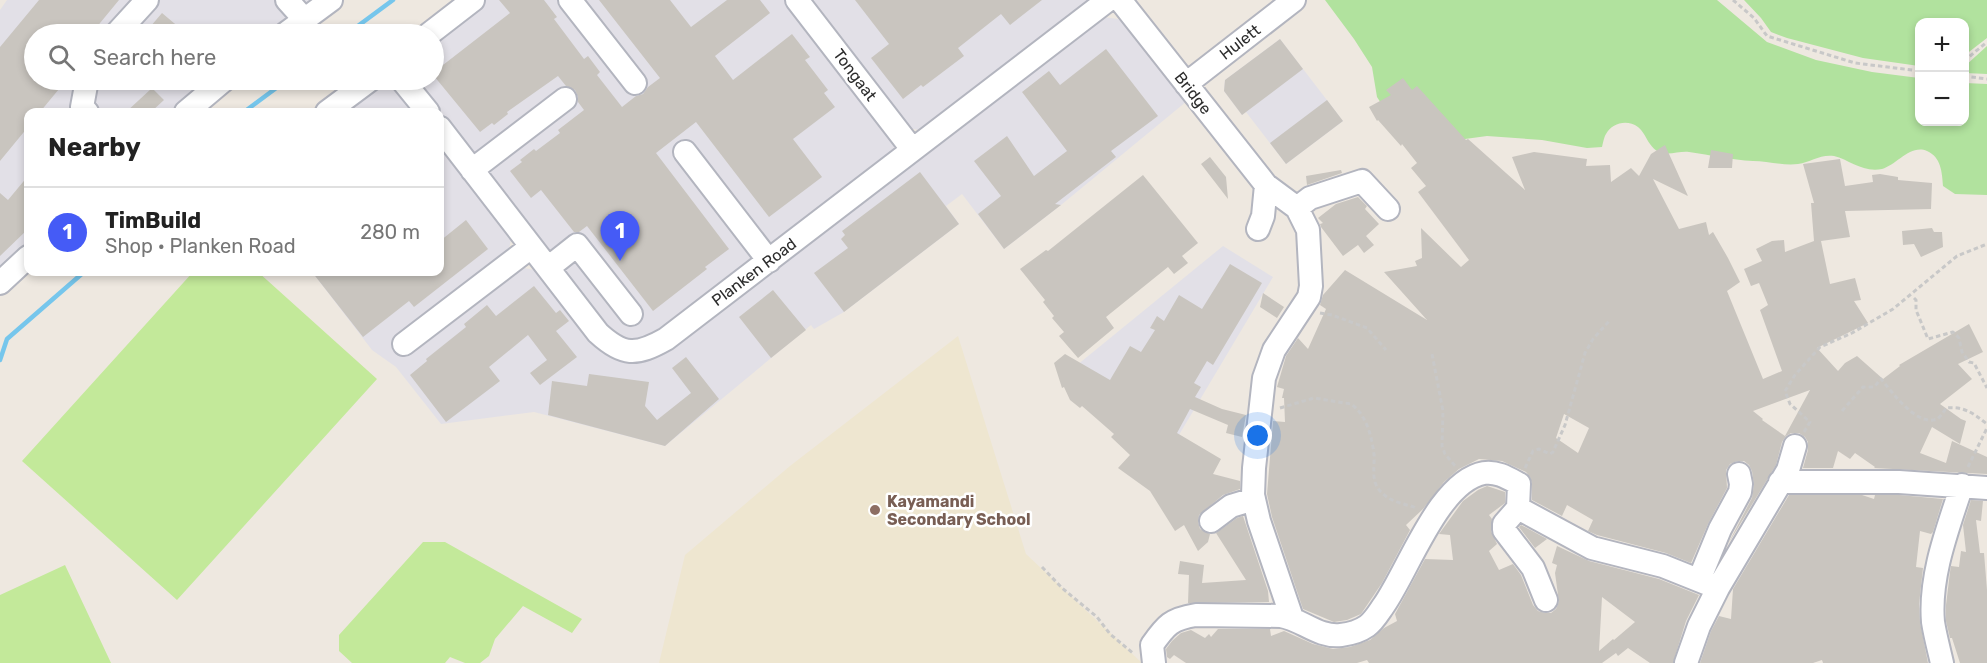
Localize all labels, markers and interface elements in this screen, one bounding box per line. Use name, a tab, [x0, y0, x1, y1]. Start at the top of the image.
map controls	[1915, 18, 1969, 126]
button: +	[1915, 18, 1969, 72]
street label: Hulett	[1216, 20, 1264, 64]
search box	[24, 24, 444, 90]
icon: search	[45, 41, 78, 74]
text: Search here	[93, 44, 216, 71]
street label: Tongaat	[829, 45, 881, 105]
street label: Bridge	[1171, 68, 1215, 118]
button: −	[1915, 72, 1969, 126]
text: Nearby	[48, 132, 141, 163]
text: TimBuild	[105, 207, 201, 234]
pin: 1	[600, 212, 640, 261]
text: 1	[63, 220, 72, 244]
text: 280 m	[360, 220, 420, 244]
text: Shop · Planken Road	[105, 234, 296, 258]
street label: Planken Road	[708, 234, 800, 310]
your location	[1243, 421, 1272, 450]
place label: Kayamandi Secondary School	[887, 492, 1031, 529]
marker: Kayamandi Secondary School	[868, 503, 882, 517]

